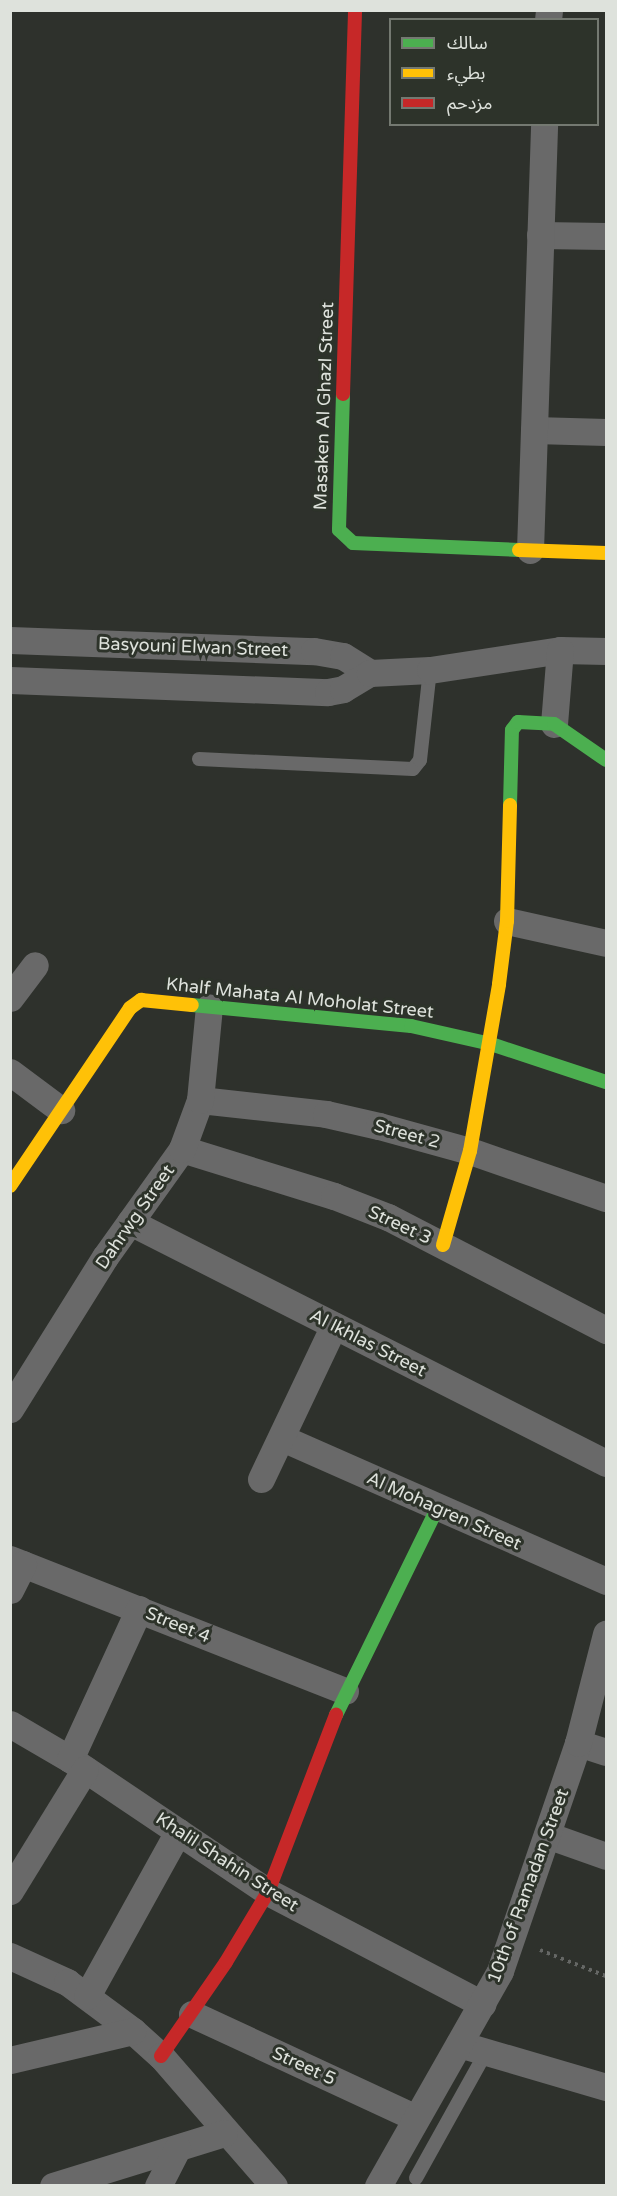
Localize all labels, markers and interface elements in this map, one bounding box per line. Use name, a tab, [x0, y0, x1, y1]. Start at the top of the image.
legend	[389, 18, 599, 126]
text: سالك	[447, 32, 488, 54]
text: بطيء	[447, 62, 485, 84]
text: مزدحم	[447, 92, 492, 114]
street label: Masaken Al Ghazl Street	[310, 301, 338, 511]
street label: Basyouni Elwan Street	[98, 633, 288, 661]
street label: Khalf Mahata Al Moholat Street	[165, 973, 435, 1023]
street label: Street 2	[372, 1115, 442, 1153]
street label: Dahrwg Street	[91, 1160, 179, 1274]
street label: Street 3	[365, 1201, 435, 1249]
street label: Al Ikhlas Street	[306, 1304, 430, 1382]
street label: Al Mohagren Street	[363, 1467, 525, 1555]
street label: Street 4	[143, 1602, 213, 1648]
street label: 10th of Ramadan Street	[483, 1786, 573, 1986]
street label: Khalil Shahin Street	[152, 1808, 302, 1916]
street label: Street 5	[269, 2042, 339, 2090]

